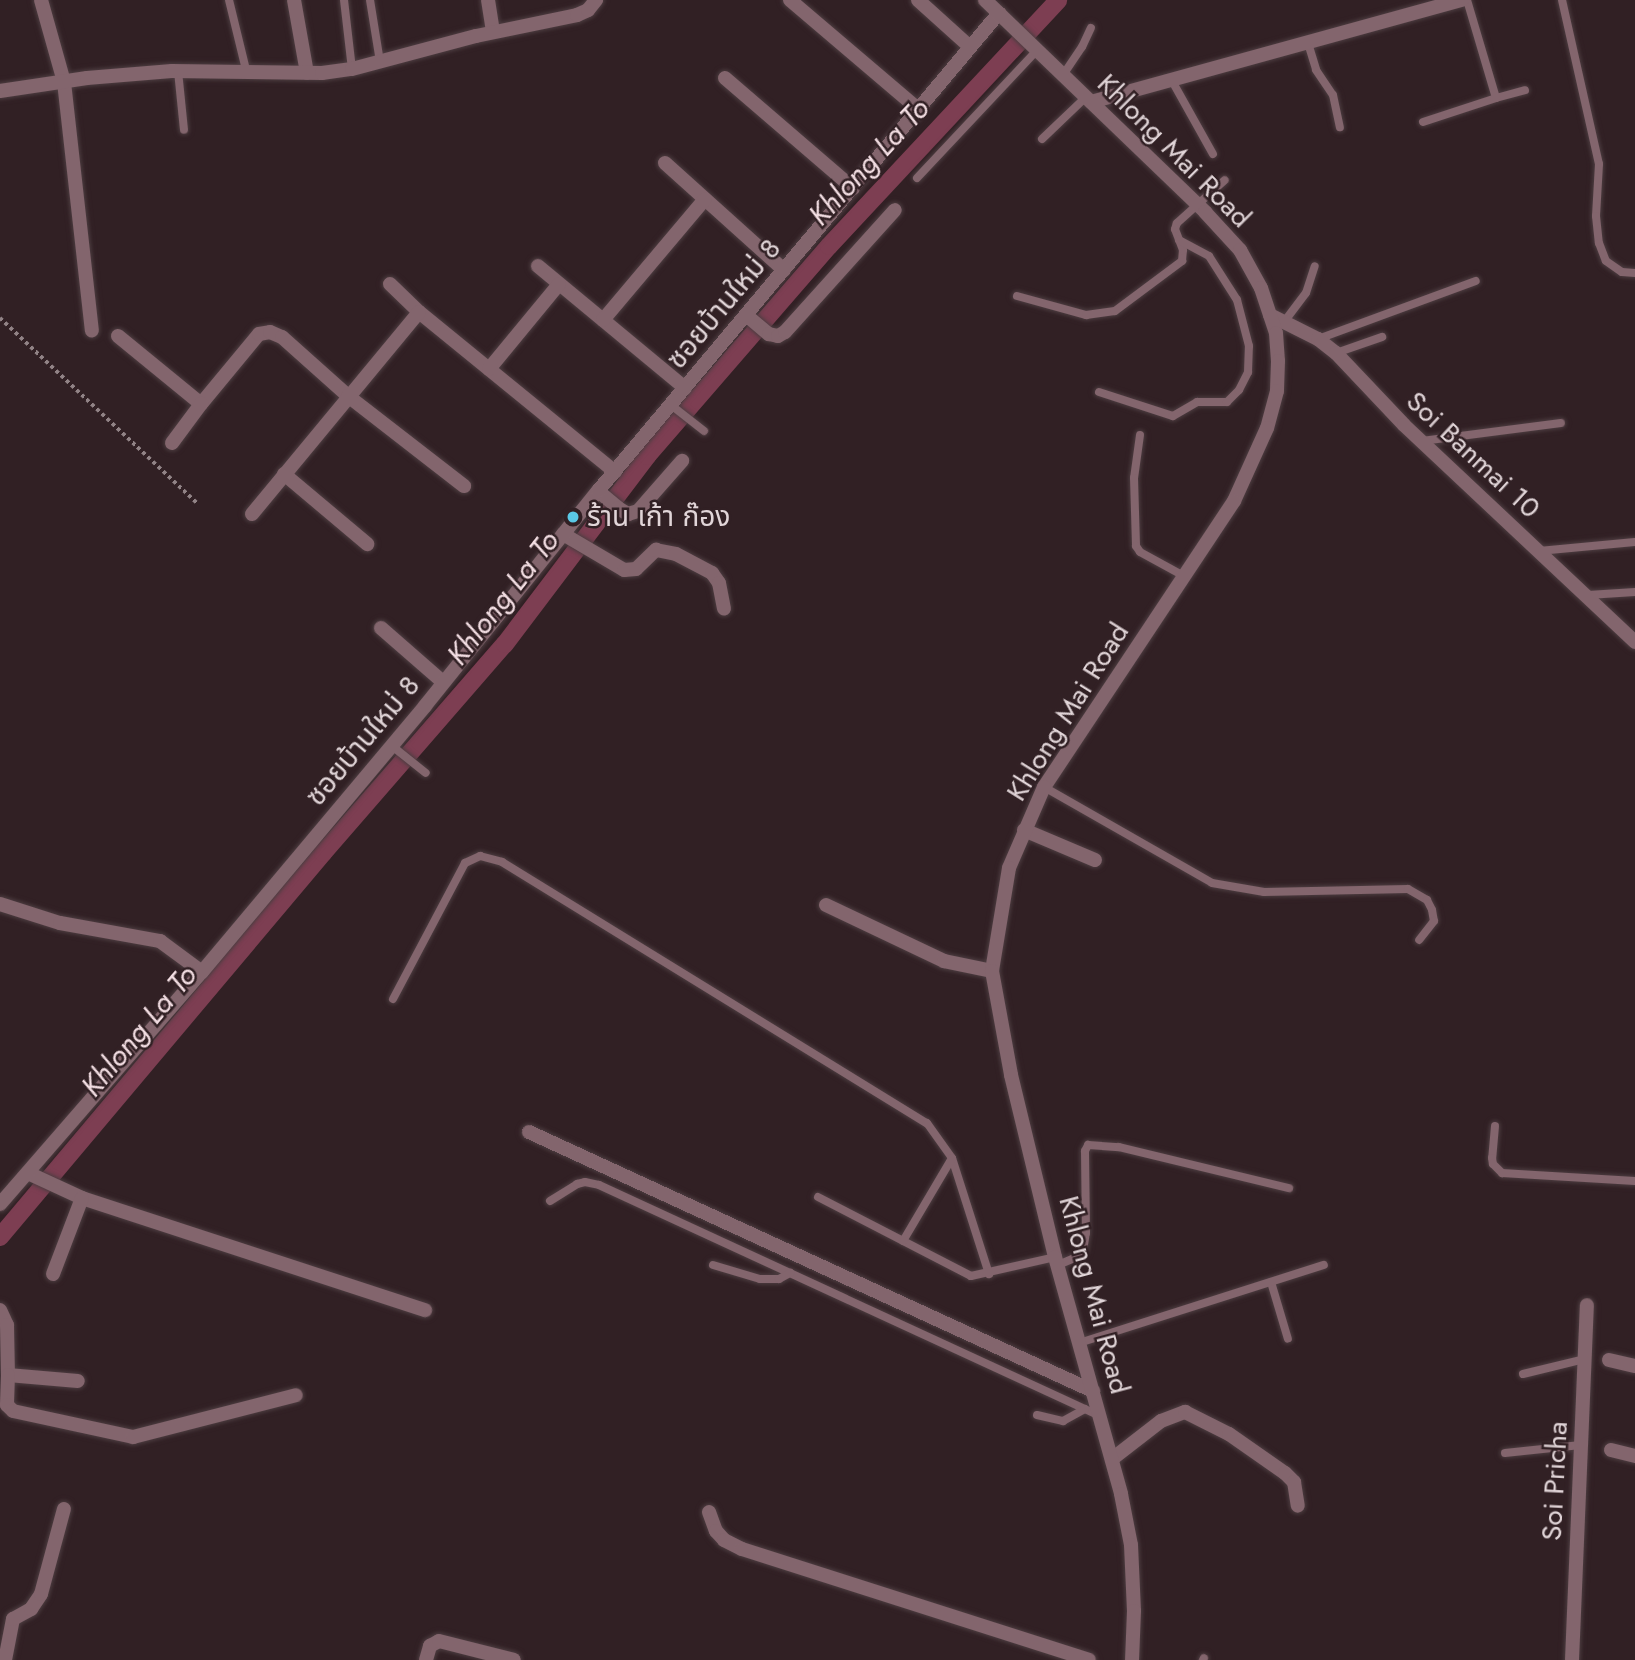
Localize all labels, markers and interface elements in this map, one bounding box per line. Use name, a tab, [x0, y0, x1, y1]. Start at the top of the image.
street label: Khlong Mai Road	[1090, 67, 1258, 235]
water label: Khlong La To	[801, 91, 937, 233]
street label: ซอยบ้านใหม่ 8	[660, 232, 788, 376]
street label: Soi Banmai 10	[1399, 385, 1547, 525]
place label: ร้าน เก้า ก๊อง	[587, 500, 730, 534]
marker: ร้าน เก้า ก๊อง	[565, 509, 581, 525]
water label: Khlong La To	[439, 524, 567, 672]
street label: Khlong Mai Road	[1000, 617, 1136, 807]
street label: ซอยบ้านใหม่ 8	[299, 669, 427, 813]
water label: Khlong La To	[74, 958, 204, 1104]
street label: Khlong Mai Road	[1051, 1192, 1137, 1398]
street label: Soi Pricha	[1535, 1420, 1575, 1542]

